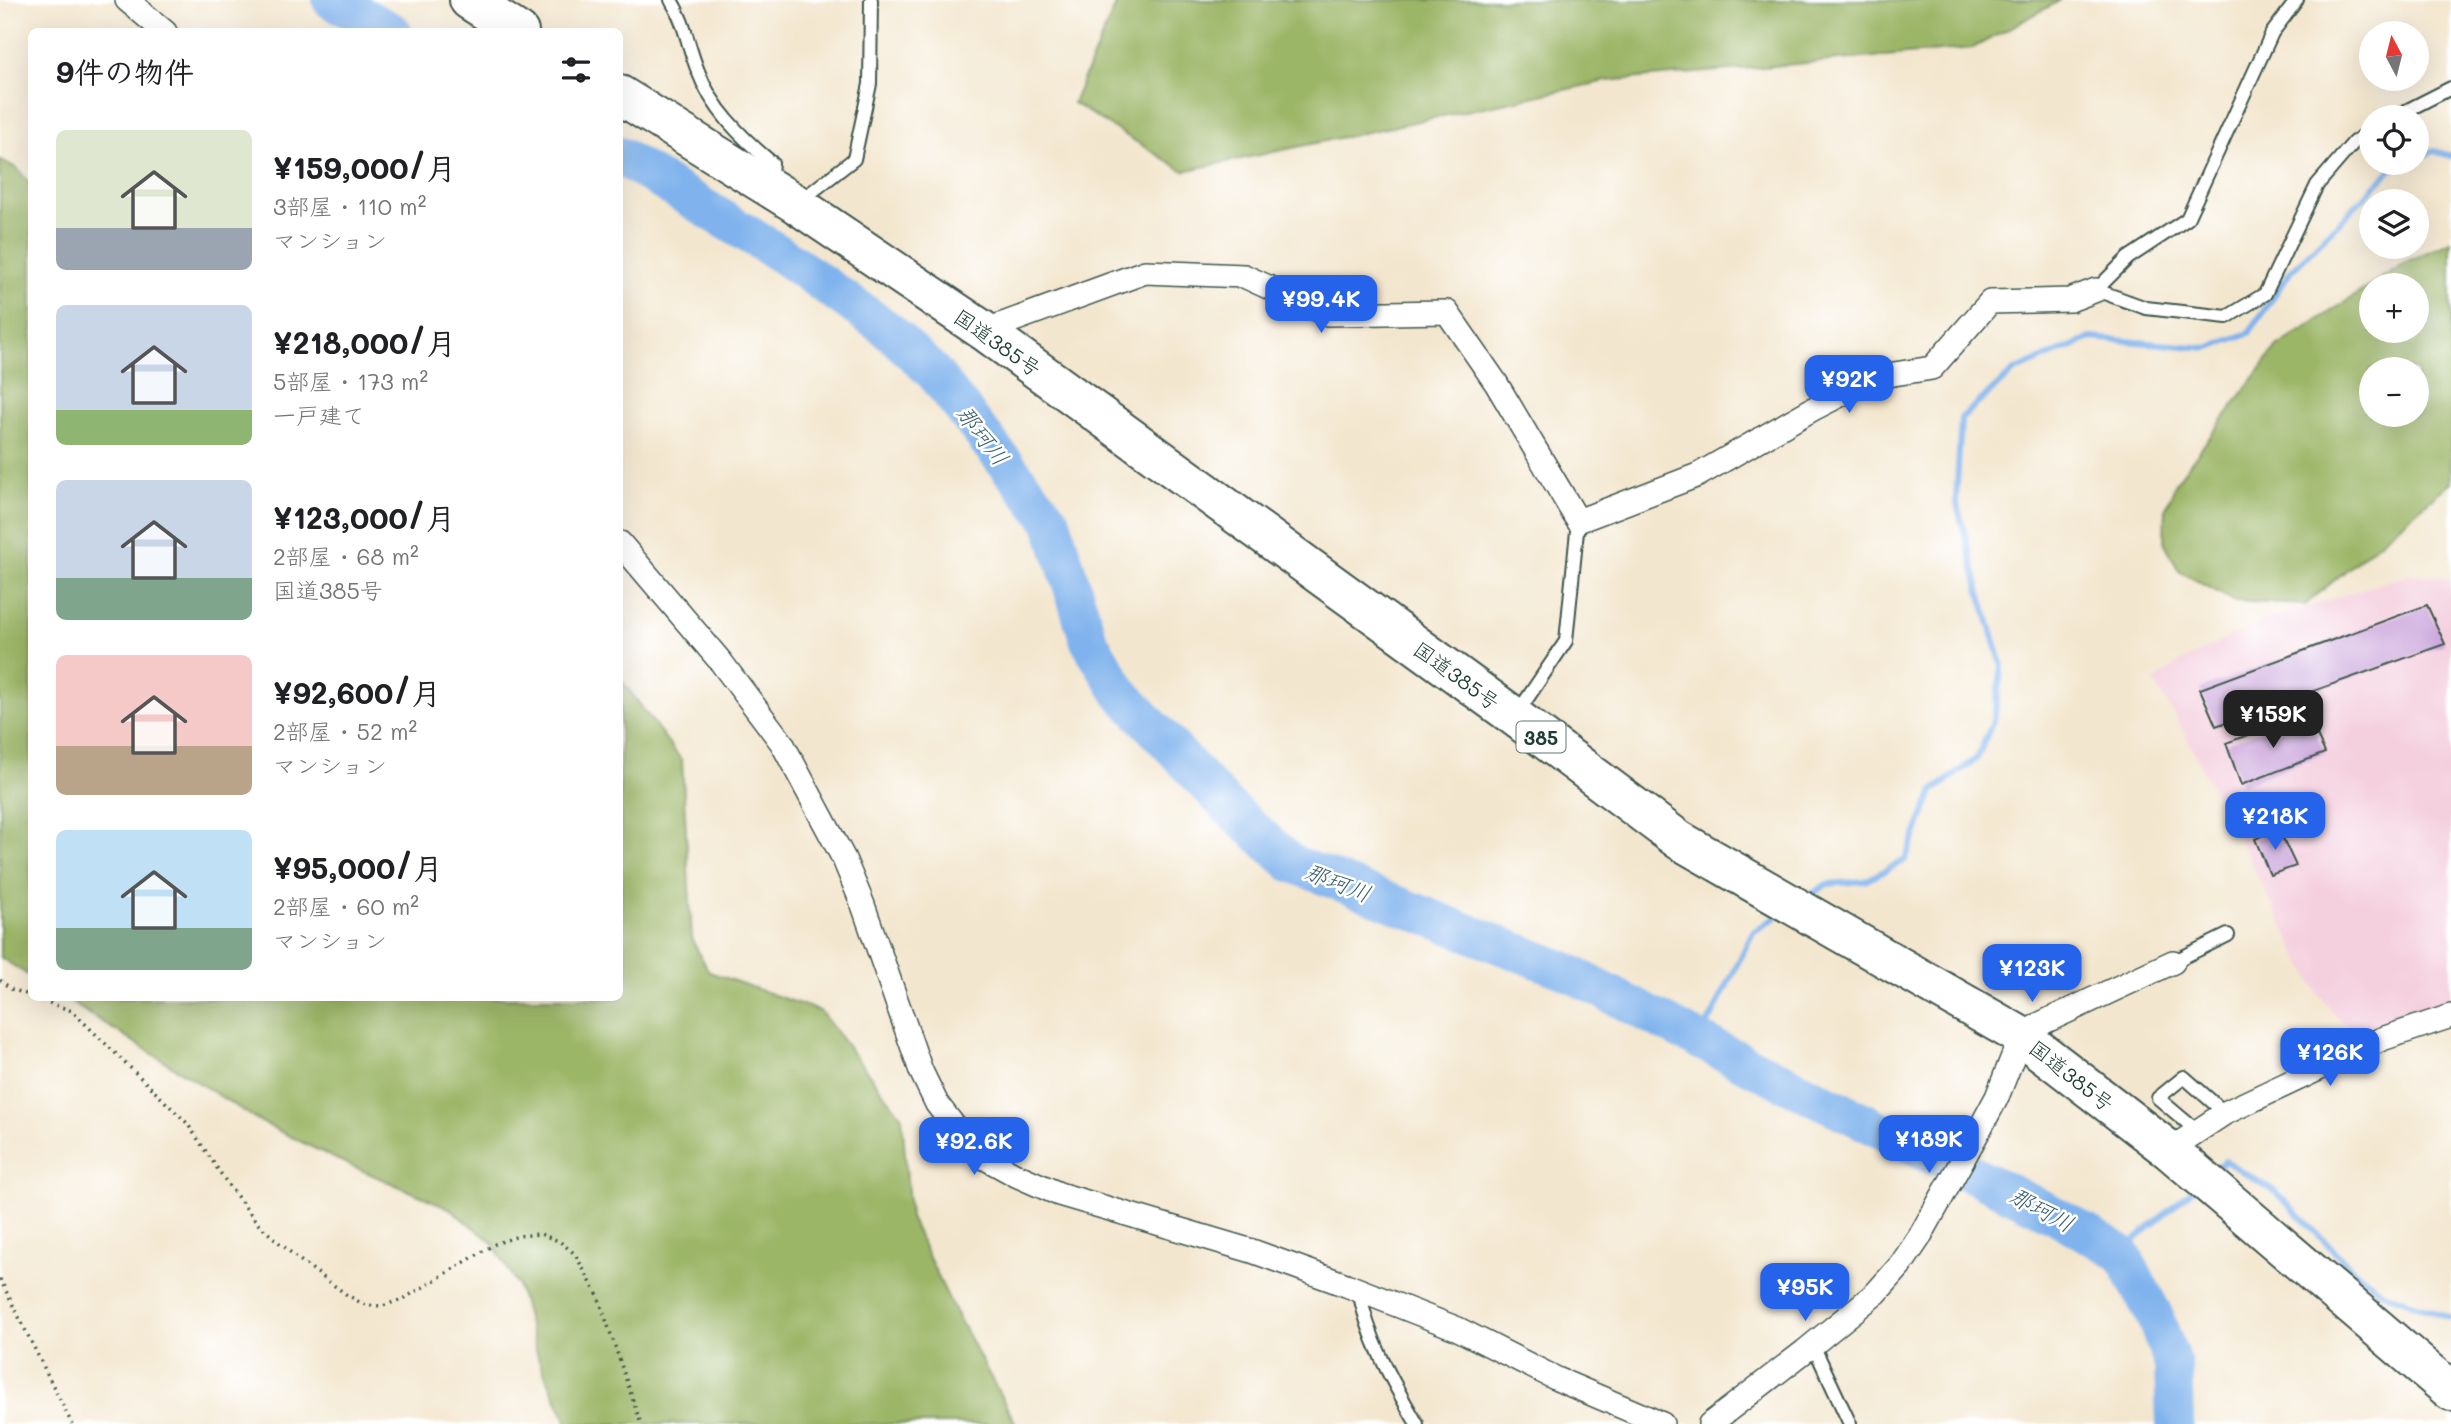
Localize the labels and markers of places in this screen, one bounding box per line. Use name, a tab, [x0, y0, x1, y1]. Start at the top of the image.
pin: ¥99.4K	[1264, 276, 1378, 335]
pin: ¥92K	[1808, 356, 1890, 415]
pin: ¥159K	[2224, 690, 2322, 750]
pin: ¥218K	[2226, 792, 2324, 852]
pin: ¥123K	[1983, 944, 2081, 1004]
pin: ¥126K	[2281, 1028, 2379, 1088]
pin: ¥189K	[1880, 1116, 1978, 1175]
pin: ¥92.6K	[917, 1118, 1031, 1177]
pin: ¥95K	[1764, 1264, 1846, 1323]

